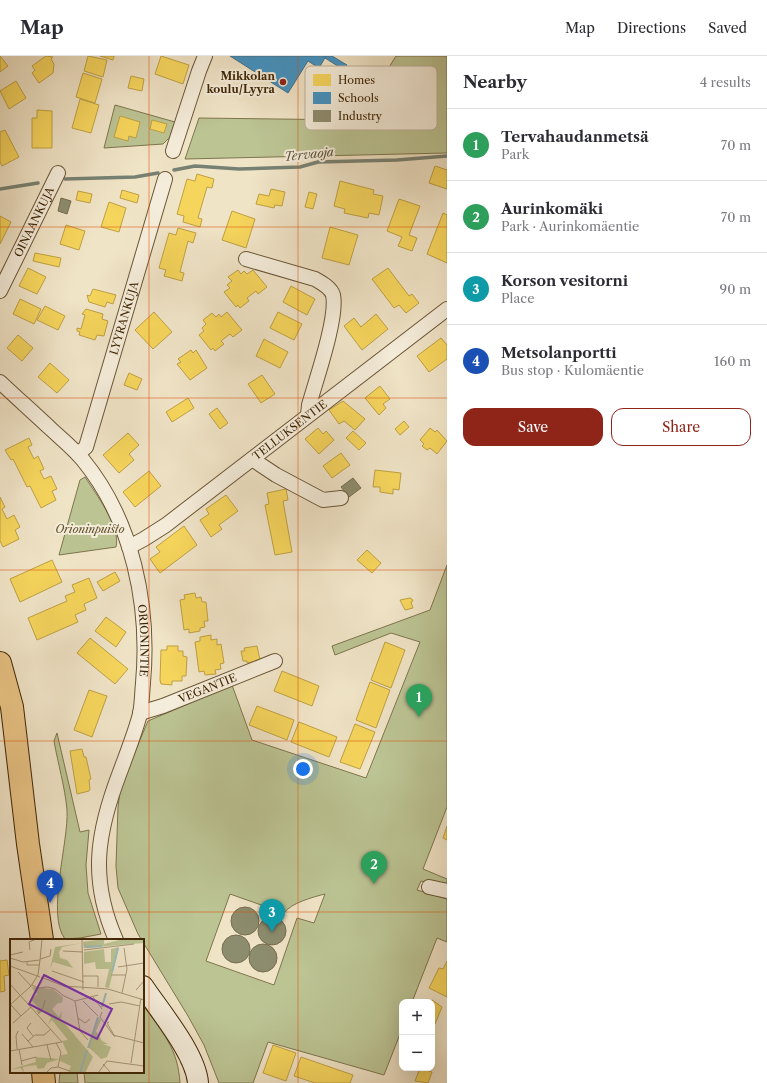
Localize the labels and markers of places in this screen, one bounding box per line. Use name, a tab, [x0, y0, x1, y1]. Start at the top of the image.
place label: Mikkolan koulu/Lyyra	[206, 69, 276, 96]
marker: Mikkolan koulu/Lyyra	[278, 77, 288, 87]
pin: 1	[406, 684, 432, 717]
pin: 2	[361, 851, 387, 884]
pin: 4	[37, 870, 63, 903]
pin: 3	[259, 899, 285, 932]

